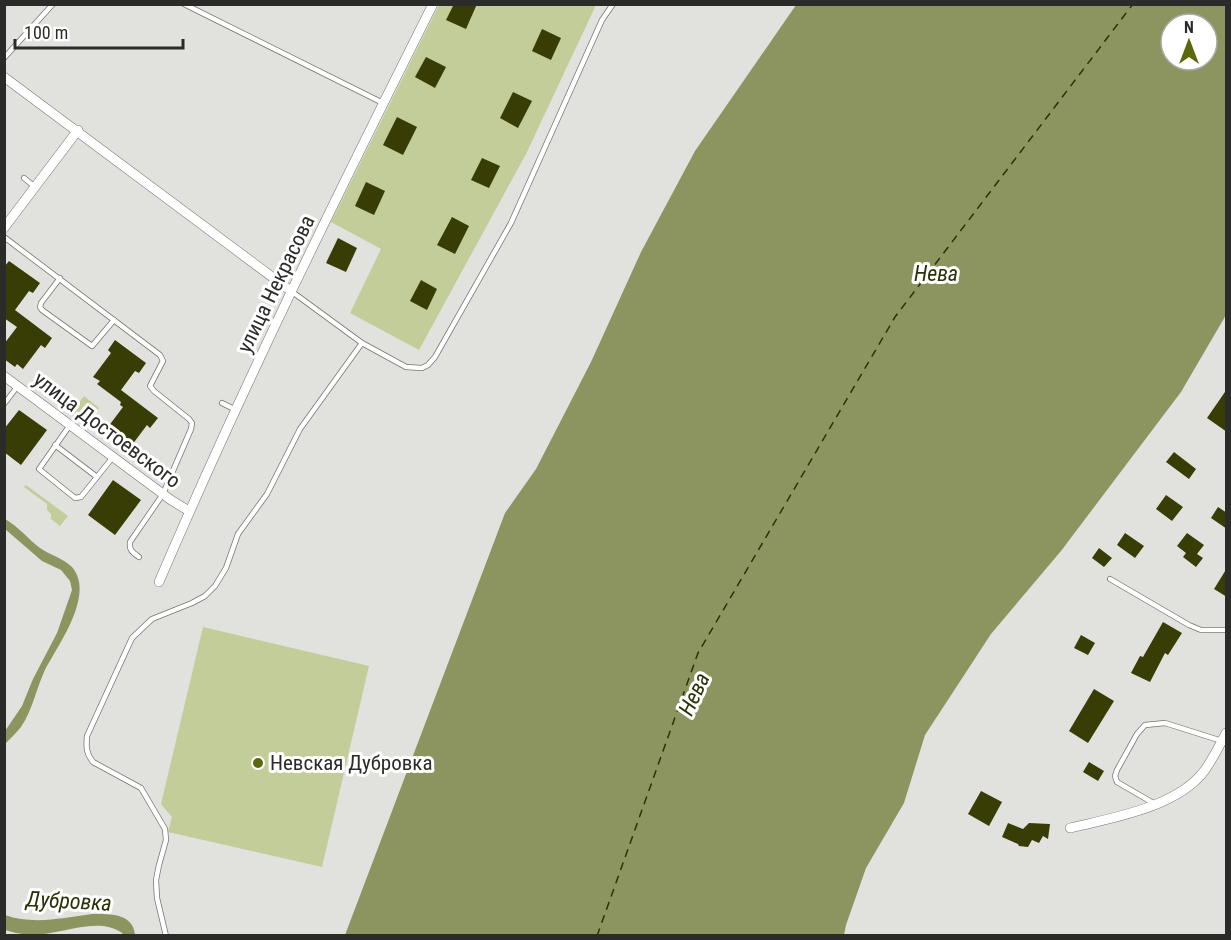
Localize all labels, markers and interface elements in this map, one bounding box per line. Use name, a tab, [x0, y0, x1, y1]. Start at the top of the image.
scale bar	[15, 12, 183, 50]
north arrow	[1159, 12, 1219, 72]
text: N	[1184, 18, 1194, 37]
text: 100 m	[24, 22, 68, 43]
street label: улица Некрасова	[232, 211, 320, 357]
water label: Нева	[914, 261, 958, 286]
street label: улица Достоевского	[29, 367, 185, 493]
water label: Нева	[673, 669, 715, 719]
place label: Невская Дубровка	[270, 751, 432, 775]
marker: Невская Дубровка	[251, 756, 265, 770]
water label: Дубровка	[24, 886, 112, 916]

